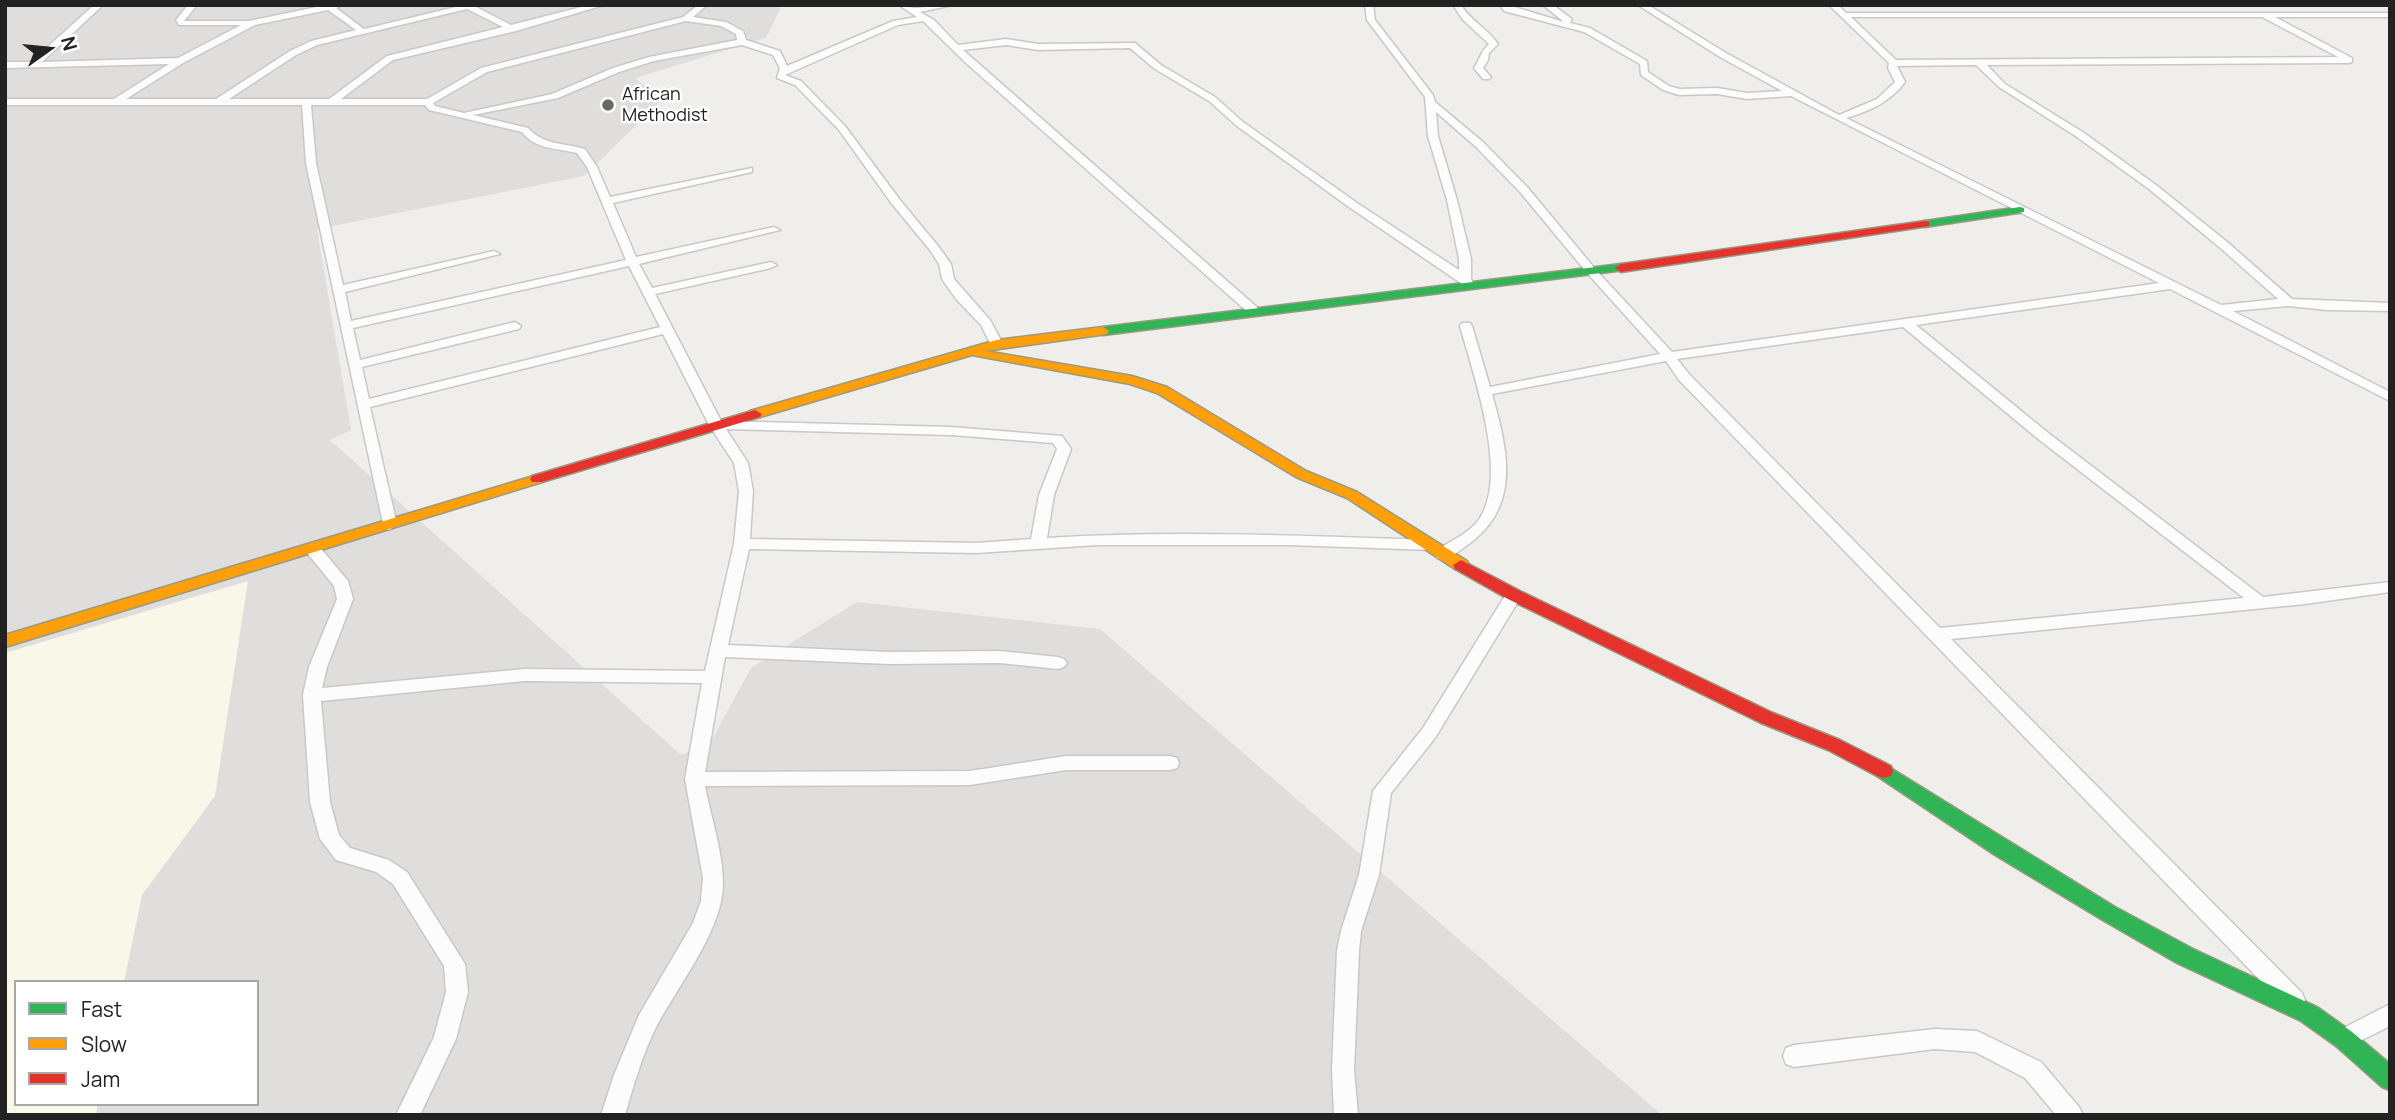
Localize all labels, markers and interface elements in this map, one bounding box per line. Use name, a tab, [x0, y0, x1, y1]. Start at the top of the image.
north arrow	[14, 14, 84, 84]
text: N	[55, 34, 84, 54]
place label: African Methodist	[622, 84, 708, 126]
marker: African Methodist	[600, 97, 616, 113]
legend	[14, 980, 259, 1106]
text: Fast	[81, 995, 122, 1023]
text: Slow	[81, 1030, 127, 1058]
text: Jam	[81, 1065, 120, 1093]

